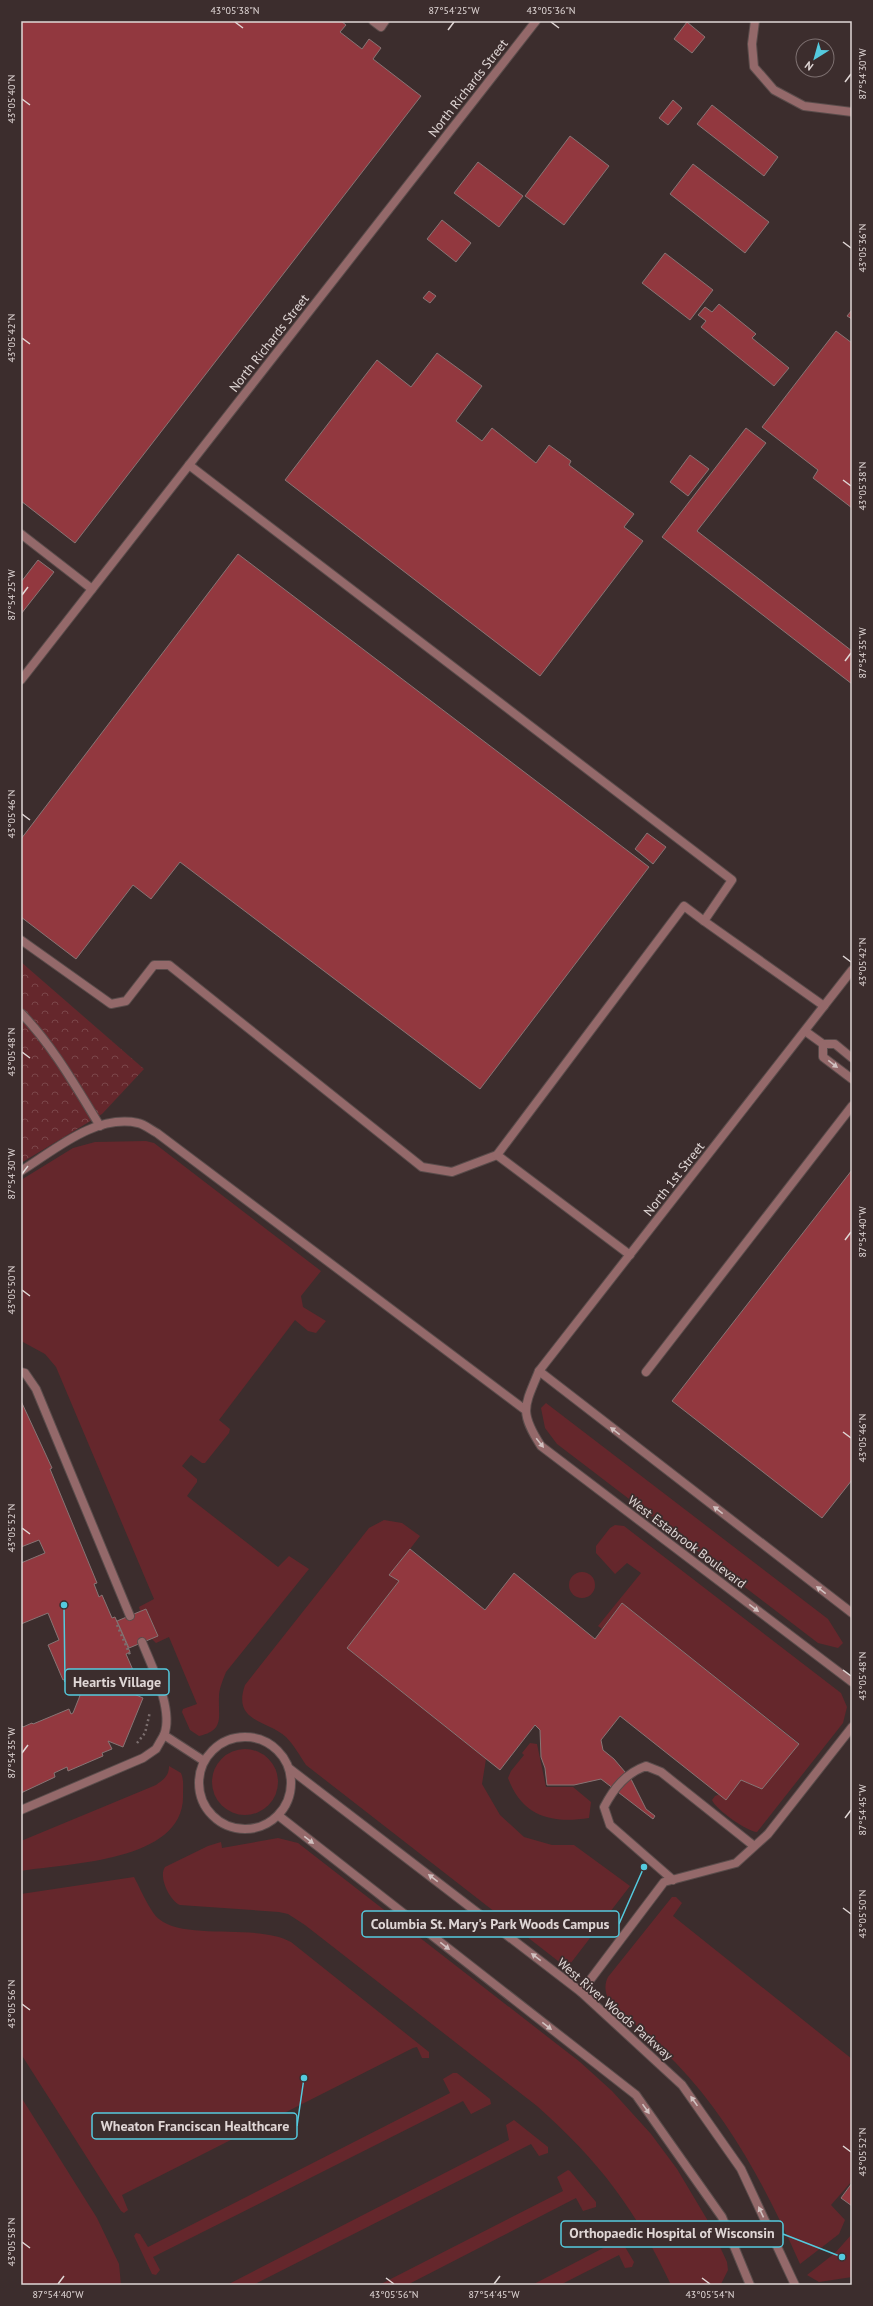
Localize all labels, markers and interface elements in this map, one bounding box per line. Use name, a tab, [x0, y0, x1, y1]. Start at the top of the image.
text: 43°05'38"N	[210, 4, 260, 17]
text: 87°54'25"W	[428, 4, 480, 17]
text: 43°05'36"N	[526, 4, 576, 17]
street label: North Richards Street	[424, 35, 512, 140]
north arrow	[795, 38, 835, 78]
text: 87°54'30"W	[856, 48, 869, 100]
text: N	[802, 58, 816, 74]
text: 43°05'40"N	[5, 74, 18, 124]
text: 43°05'36"N	[856, 223, 869, 273]
street label: North Richards Street	[225, 290, 313, 395]
text: 43°05'42"N	[5, 313, 18, 363]
text: 43°05'38"N	[856, 461, 869, 511]
text: 87°54'25"W	[5, 569, 18, 621]
text: 87°54'35"W	[856, 627, 869, 679]
text: 43°05'46"N	[5, 789, 18, 839]
text: 43°05'42"N	[856, 937, 869, 987]
text: 43°05'48"N	[5, 1027, 18, 1077]
one-way arrow	[827, 1060, 838, 1069]
street label: North 1st Street	[640, 1138, 709, 1219]
text: 87°54'30"W	[5, 1148, 18, 1200]
text: 87°54'40"W	[856, 1206, 869, 1258]
text: 43°05'50"N	[5, 1265, 18, 1315]
text: 43°05'46"N	[856, 1413, 869, 1463]
one-way arrow	[610, 1426, 621, 1435]
one-way arrow	[536, 1438, 545, 1449]
street label: West Estabrook Boulevard	[624, 1492, 750, 1592]
text: 43°05'52"N	[5, 1503, 18, 1553]
one-way arrow	[713, 1506, 724, 1514]
one-way arrow	[816, 1585, 827, 1594]
one-way arrow	[749, 1604, 760, 1612]
text: 43°05'48"N	[856, 1651, 869, 1701]
callout: Heartis Village	[65, 1669, 169, 1695]
text: Heartis Village	[73, 1673, 161, 1691]
text: 87°54'35"W	[5, 1727, 18, 1779]
text: 87°54'45"W	[856, 1784, 869, 1836]
one-way arrow	[304, 1835, 315, 1844]
one-way arrow	[427, 1874, 438, 1882]
text: 43°05'50"N	[856, 1889, 869, 1939]
callout: Columbia St. Mary's Park Woods Campus	[362, 1911, 619, 1937]
text: Columbia St. Mary's Park Woods Campus	[371, 1915, 609, 1933]
one-way arrow	[439, 1941, 450, 1950]
one-way arrow	[531, 1953, 542, 1961]
street label: West River Woods Parkway	[554, 1954, 676, 2064]
text: 43°05'56"N	[5, 1979, 18, 2029]
one-way arrow	[542, 2021, 553, 2030]
one-way arrow	[690, 2096, 698, 2106]
one-way arrow	[642, 2104, 650, 2114]
callout: Wheaton Franciscan Healthcare	[92, 2113, 297, 2139]
text: Wheaton Franciscan Healthcare	[101, 2117, 289, 2135]
text: 43°05'52"N	[856, 2127, 869, 2177]
one-way arrow	[758, 2206, 764, 2217]
text: 43°05'58"N	[5, 2217, 18, 2267]
callout: Orthopaedic Hospital of Wisconsin	[561, 2221, 783, 2247]
text: Orthopaedic Hospital of Wisconsin	[569, 2224, 775, 2242]
text: 87°54'40"W	[32, 2288, 84, 2301]
text: 43°05'56"N	[369, 2288, 419, 2301]
text: 87°54'45"W	[468, 2288, 520, 2301]
text: 43°05'54"N	[685, 2288, 735, 2301]

